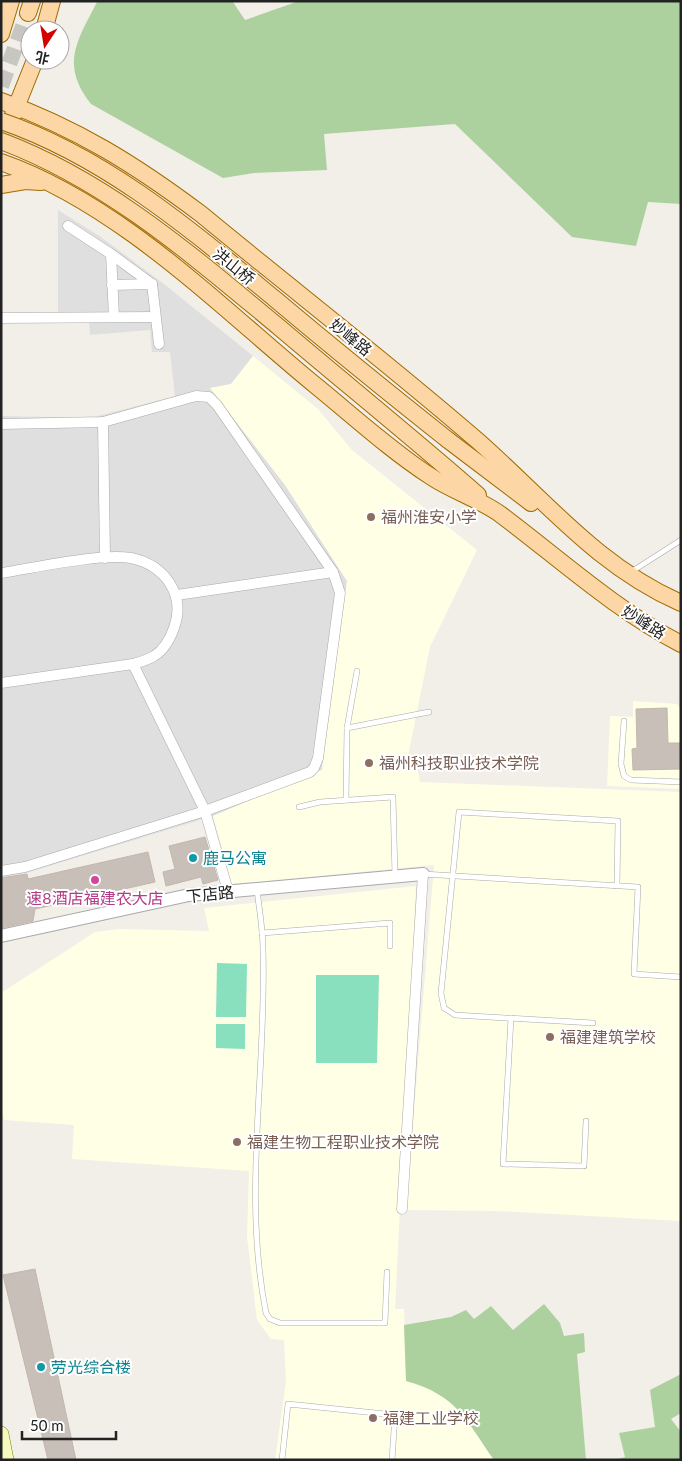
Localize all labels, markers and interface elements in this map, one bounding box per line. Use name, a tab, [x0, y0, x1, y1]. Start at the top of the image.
north arrow	[20, 20, 70, 70]
text: 北	[34, 48, 51, 68]
street label: 洪山桥	[210, 243, 259, 288]
street label: 妙峰路	[327, 314, 376, 359]
place label: 福州淮安小学	[381, 507, 477, 526]
marker: 福州淮安小学	[365, 511, 377, 523]
street label: 妙峰路	[619, 601, 670, 642]
place label: 福州科技职业技术学院	[379, 753, 539, 772]
marker: 福州科技职业技术学院	[363, 757, 375, 769]
place label: 鹿马公寓	[203, 848, 267, 867]
marker: 鹿马公寓	[187, 852, 199, 864]
marker: 速8酒店福建农大店	[89, 874, 101, 886]
street label: 下店路	[185, 882, 235, 905]
place label: 速8酒店福建农大店	[26, 888, 164, 907]
place label: 福建建筑学校	[560, 1027, 656, 1046]
marker: 福建建筑学校	[544, 1031, 556, 1043]
place label: 福建生物工程职业技术学院	[247, 1132, 439, 1151]
marker: 福建生物工程职业技术学院	[231, 1136, 243, 1148]
place label: 劳光综合楼	[51, 1357, 131, 1376]
marker: 劳光综合楼	[35, 1361, 47, 1373]
scale bar	[22, 1408, 116, 1440]
place label: 福建工业学校	[383, 1408, 479, 1427]
marker: 福建工业学校	[367, 1412, 379, 1424]
text: 50 m	[30, 1416, 64, 1434]

